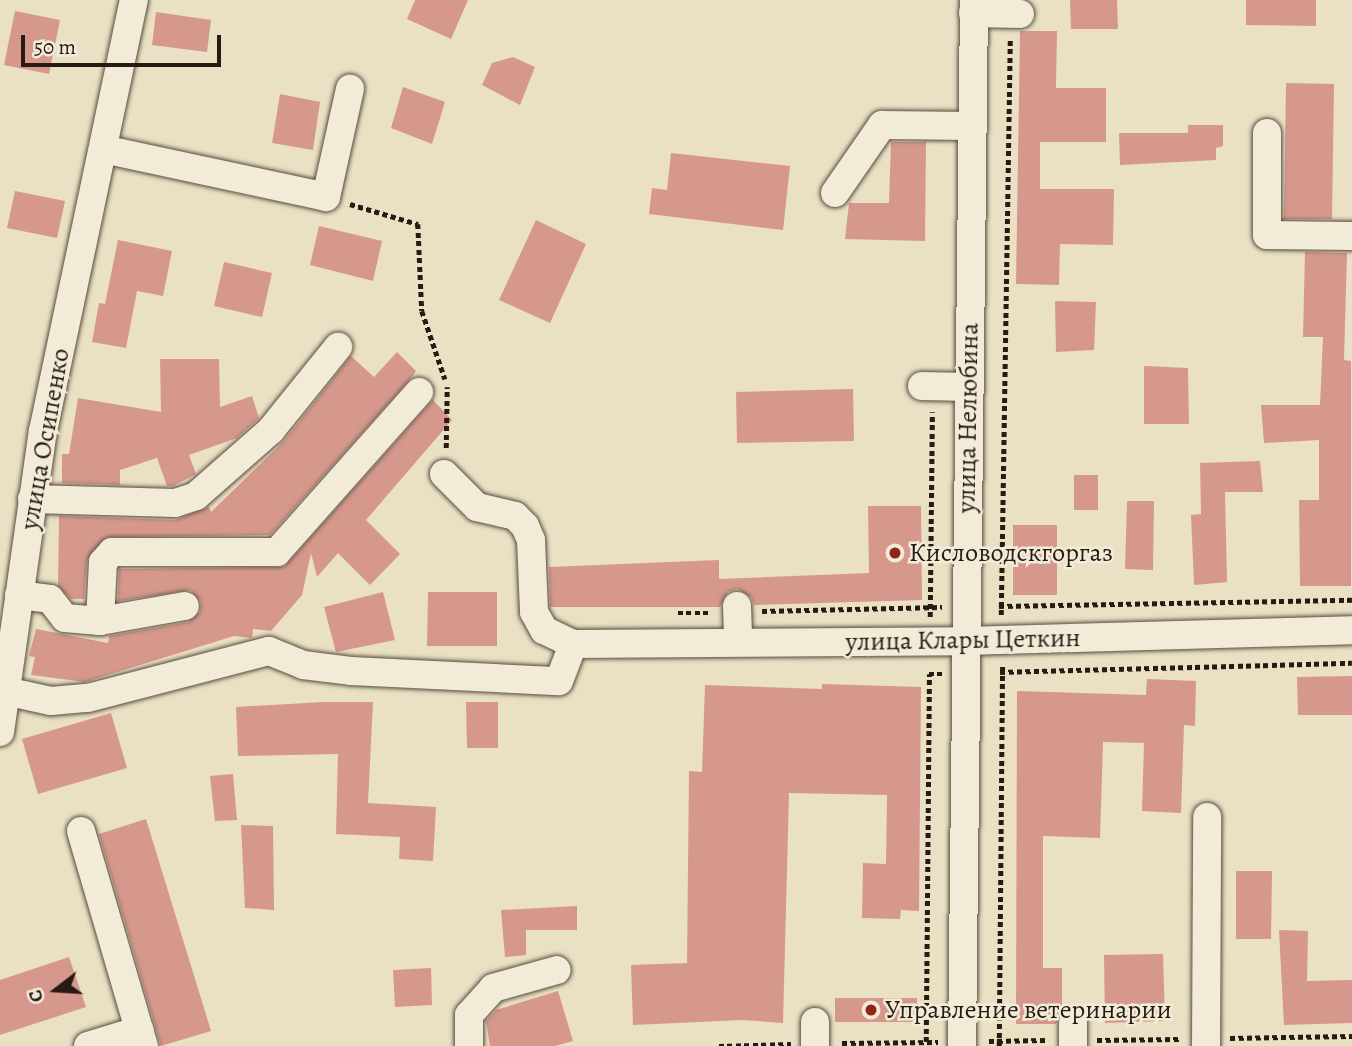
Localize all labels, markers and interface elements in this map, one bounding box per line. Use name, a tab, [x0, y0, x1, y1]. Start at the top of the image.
scale bar	[24, 21, 224, 65]
text: 50 m	[34, 33, 76, 61]
street label: улица Нелюбина	[951, 323, 985, 513]
street label: улица Осипенко	[14, 346, 76, 532]
place label: Кисловодскгоргаз	[909, 537, 1113, 569]
marker: Кисловодскгоргаз	[887, 545, 903, 561]
street label: улица Клары Цеткин	[845, 622, 1081, 658]
north arrow	[21, 955, 91, 1025]
text: С	[22, 987, 50, 1006]
place label: Управление ветеринарии	[885, 994, 1172, 1026]
marker: Управление ветеринарии	[863, 1002, 879, 1018]

